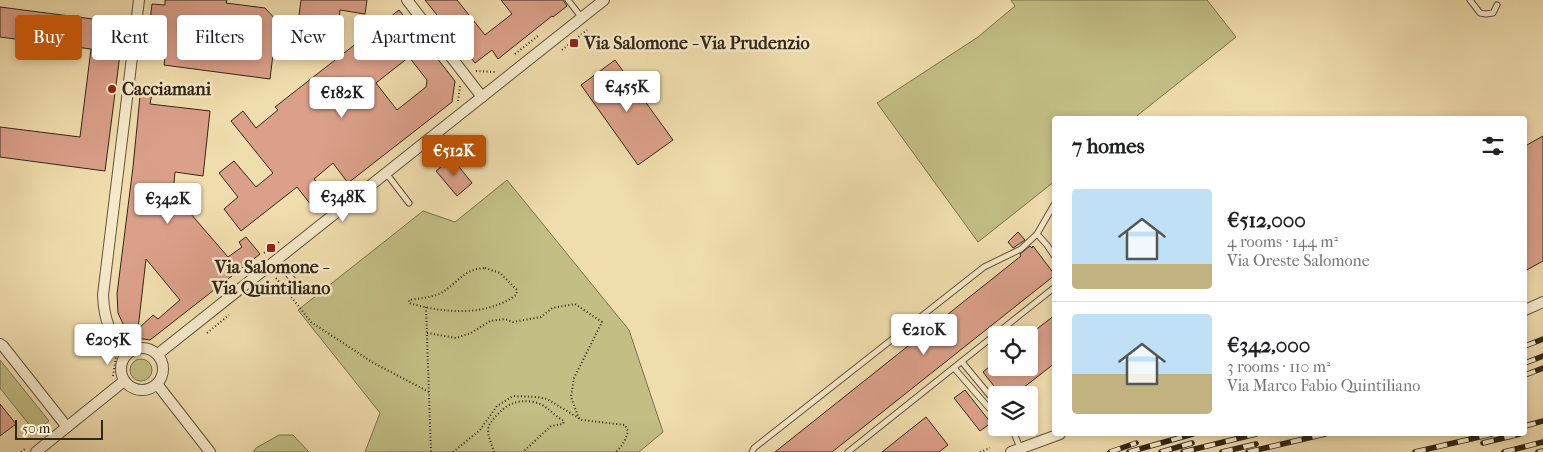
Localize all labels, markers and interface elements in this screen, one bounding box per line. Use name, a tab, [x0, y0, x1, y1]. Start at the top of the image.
chip: Buy	[15, 15, 82, 60]
chip: Rent	[92, 15, 167, 60]
chip: Filters	[177, 15, 262, 60]
chip: New	[272, 15, 344, 60]
chip: Apartment	[354, 15, 474, 60]
place label: Via Salomone - Via Prudenzio	[583, 33, 810, 54]
marker: Via Salomone - Via Prudenzio	[568, 37, 580, 49]
pin: €455K	[592, 70, 662, 113]
pin: €182K	[307, 76, 377, 119]
text: €455K	[605, 77, 649, 96]
place label: Cacciamani	[122, 79, 212, 100]
marker: Cacciamani	[106, 83, 118, 95]
text: €182K	[320, 83, 364, 102]
icon: filters	[1479, 132, 1507, 160]
pin: €512K	[419, 134, 489, 177]
text: 7 homes	[1072, 134, 1144, 158]
text: €512K	[433, 141, 475, 160]
pin: €348K	[308, 180, 378, 223]
pin: €342K	[133, 182, 203, 225]
text: €348K	[320, 187, 366, 206]
text: €342K	[145, 189, 191, 208]
text: €512,000	[1227, 208, 1306, 232]
icon: home	[1112, 209, 1172, 269]
text: 4 rooms · 144 m²	[1227, 232, 1338, 251]
marker: Via Salomone - Via Quintiliano	[265, 242, 277, 254]
text: Via Oreste Salomone	[1227, 251, 1370, 270]
place label: Via Salomone - Via Quintiliano	[211, 257, 331, 299]
pin: €210K	[889, 314, 959, 356]
text: €210K	[902, 320, 946, 339]
pin: €205K	[73, 324, 143, 366]
map controls	[988, 326, 1038, 436]
button: locate	[988, 326, 1038, 376]
text: €205K	[85, 330, 131, 349]
text: €342,000	[1227, 333, 1310, 357]
icon: home	[1112, 334, 1172, 394]
text: 3 rooms · 110 m²	[1227, 357, 1331, 376]
text: Via Marco Fabio Quintiliano	[1227, 376, 1420, 395]
button: layers	[988, 386, 1038, 436]
scale bar	[15, 417, 102, 440]
text: 50 m	[22, 420, 50, 437]

